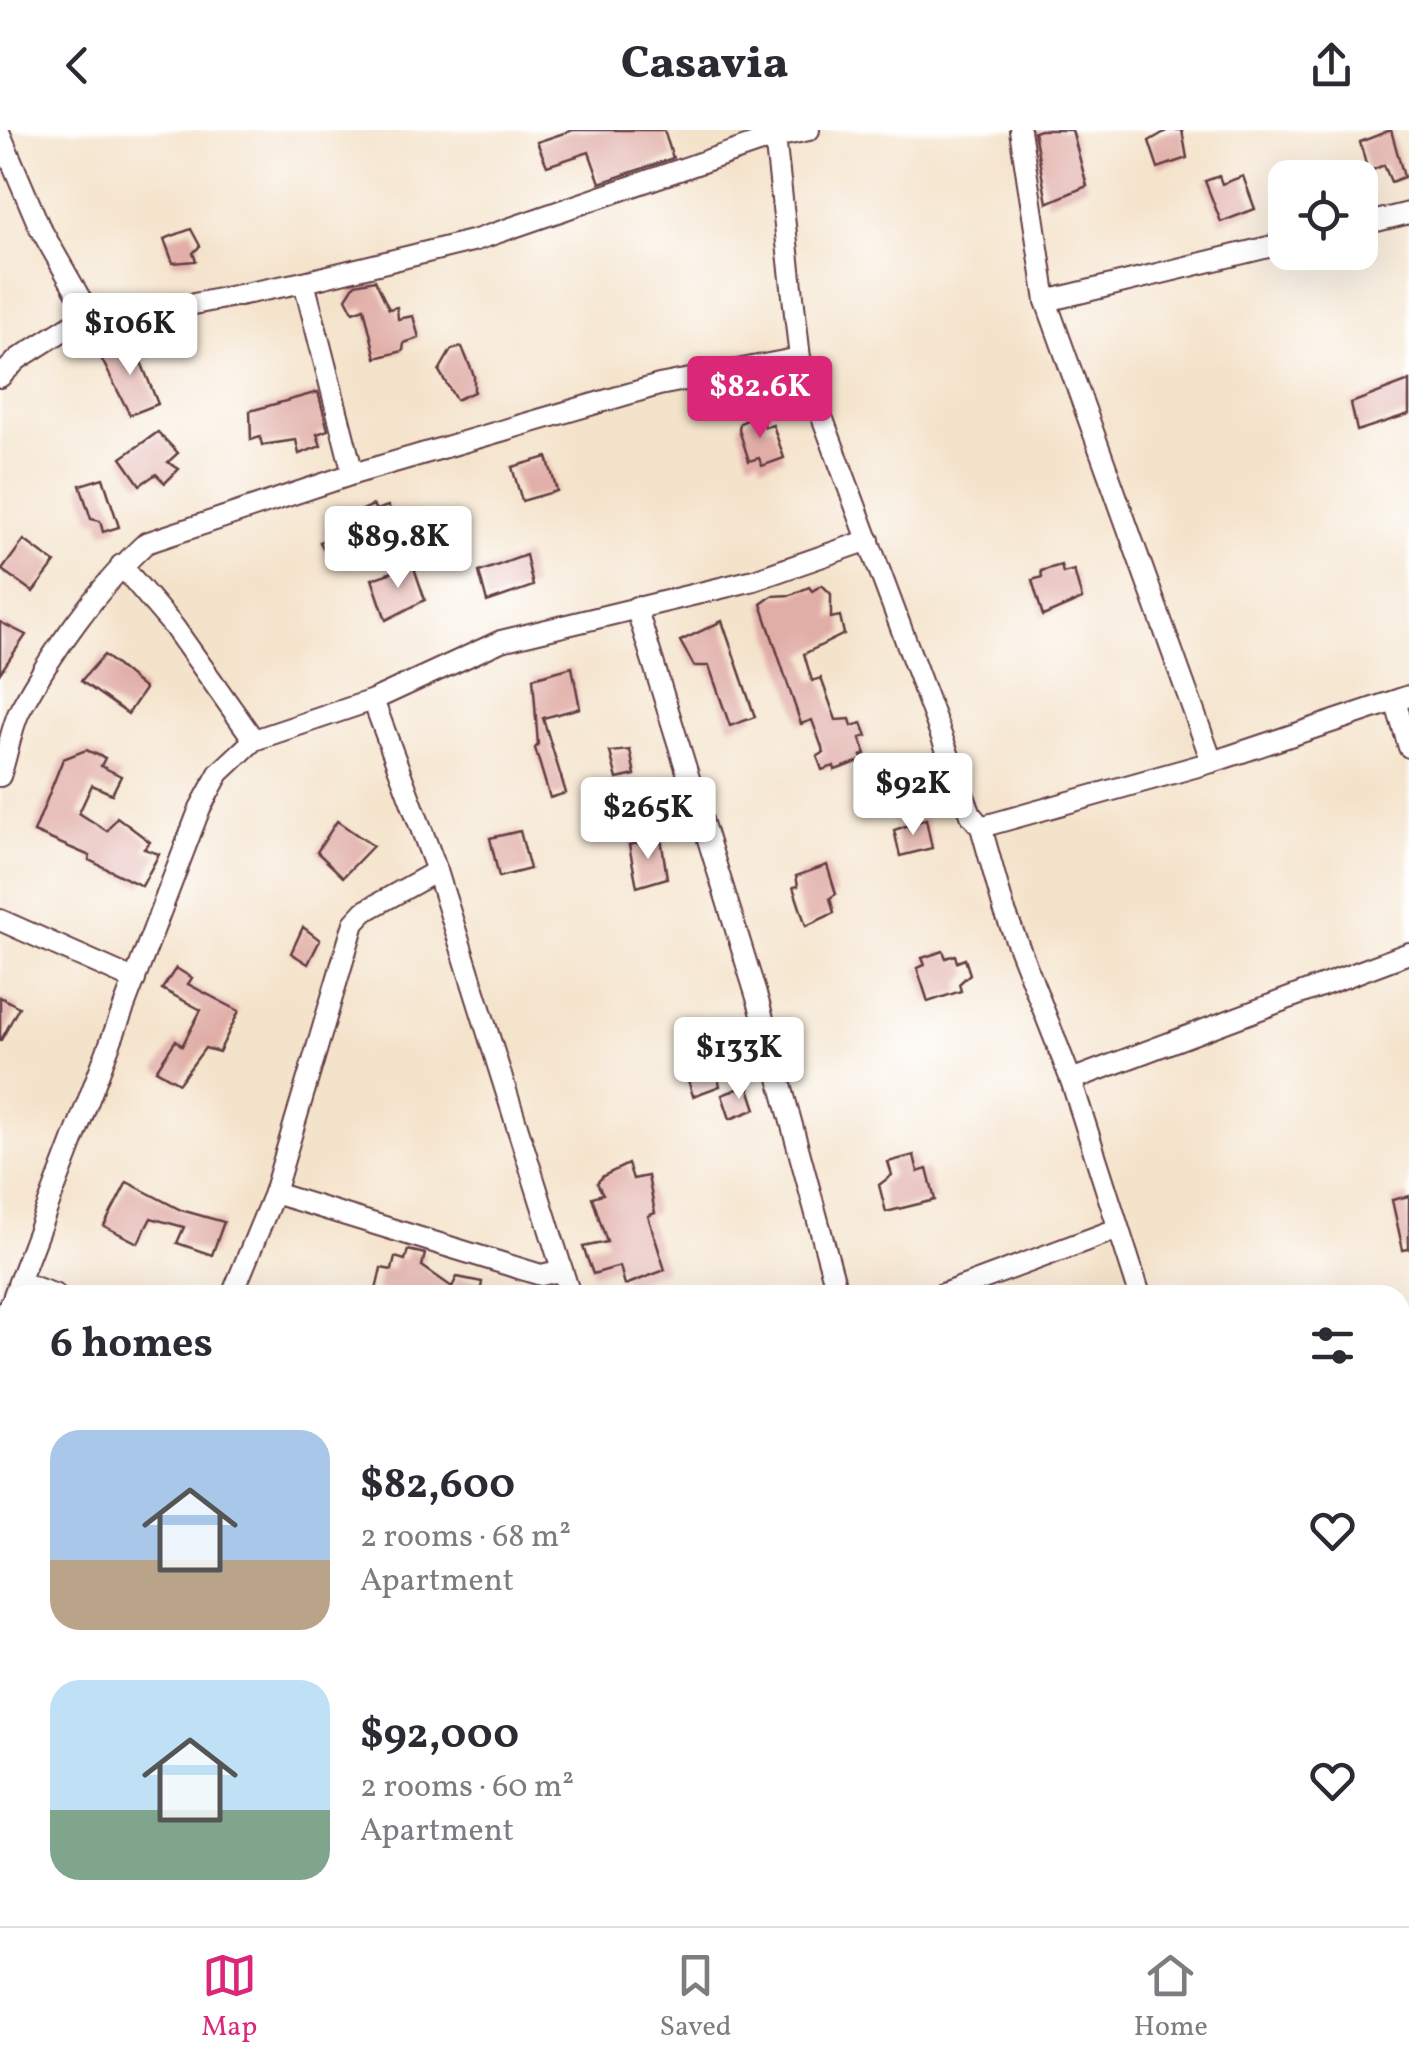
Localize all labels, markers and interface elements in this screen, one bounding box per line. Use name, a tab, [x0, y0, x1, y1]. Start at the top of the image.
text: Casavia	[621, 34, 788, 97]
icon: back	[50, 38, 105, 93]
icon: share	[1304, 38, 1359, 93]
map controls	[1268, 160, 1378, 270]
button: locate	[1268, 160, 1378, 270]
pin: $106K	[60, 293, 200, 378]
text: $106K	[84, 303, 176, 347]
pin: $82.6K	[679, 356, 841, 441]
text: $82.6K	[709, 366, 811, 410]
pin: $89.8K	[317, 506, 479, 591]
text: $89.8K	[347, 516, 449, 560]
pin: $92K	[854, 753, 972, 838]
text: $92K	[875, 763, 951, 807]
pin: $265K	[578, 777, 718, 862]
text: $265K	[603, 787, 693, 831]
pin: $133K	[669, 1017, 809, 1102]
text: $133K	[696, 1027, 782, 1071]
text: 6 homes	[50, 1316, 213, 1375]
icon: filters	[1305, 1318, 1360, 1373]
text: $82,600	[360, 1457, 515, 1516]
icon: home	[130, 1470, 250, 1590]
icon: heart	[1305, 1503, 1360, 1558]
text: 2 rooms · 68 m²	[360, 1516, 571, 1560]
text: Apartment	[360, 1560, 514, 1604]
text: $92,000	[360, 1707, 519, 1766]
icon: home	[130, 1720, 250, 1840]
icon: heart	[1305, 1753, 1360, 1808]
text: 2 rooms · 60 m²	[360, 1766, 574, 1810]
text: Apartment	[360, 1810, 514, 1854]
tab: Map	[201, 1948, 257, 2047]
tab: Saved	[659, 1948, 732, 2047]
tab: Home	[1134, 1948, 1208, 2047]

